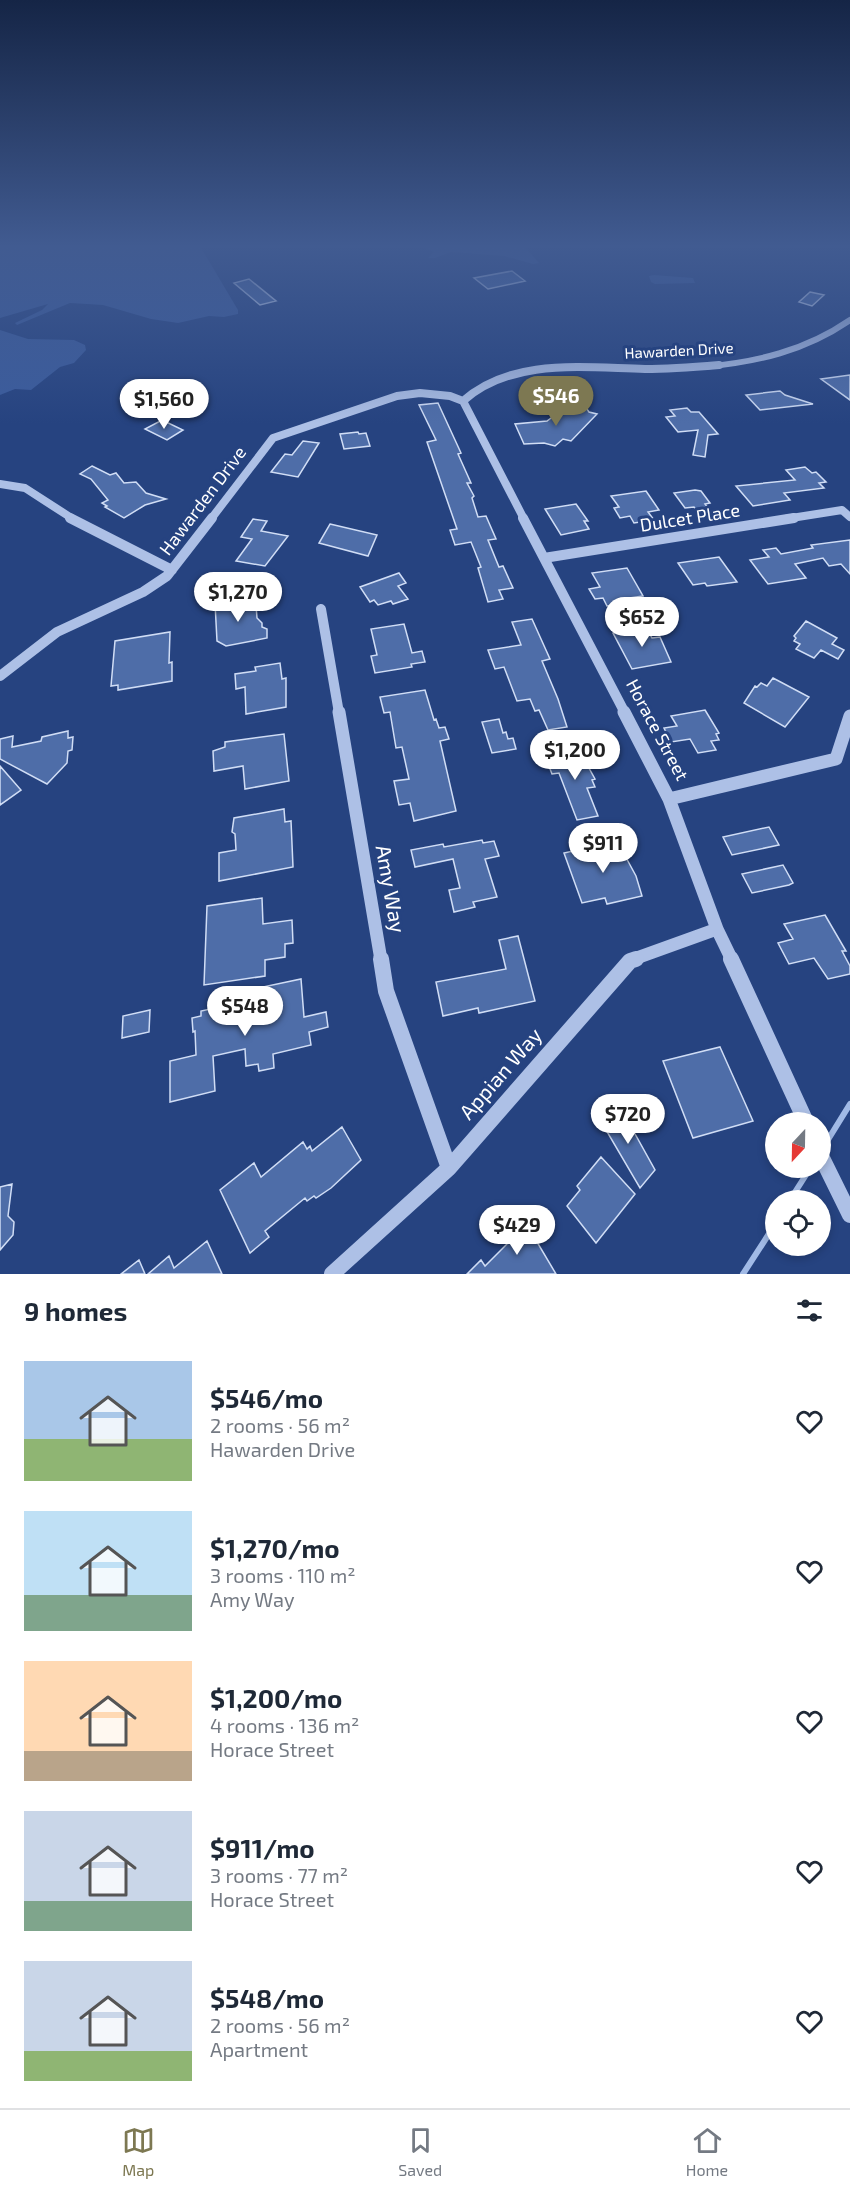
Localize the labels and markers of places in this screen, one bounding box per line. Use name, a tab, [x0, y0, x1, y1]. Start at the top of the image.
pin: $546	[520, 376, 592, 427]
pin: $1,560	[115, 379, 213, 430]
pin: $1,270	[189, 572, 287, 623]
pin: $652	[606, 597, 678, 648]
pin: $1,200	[526, 730, 624, 781]
pin: $911	[567, 823, 639, 874]
pin: $548	[209, 986, 281, 1037]
pin: $720	[592, 1094, 664, 1145]
pin: $429	[481, 1205, 553, 1256]

